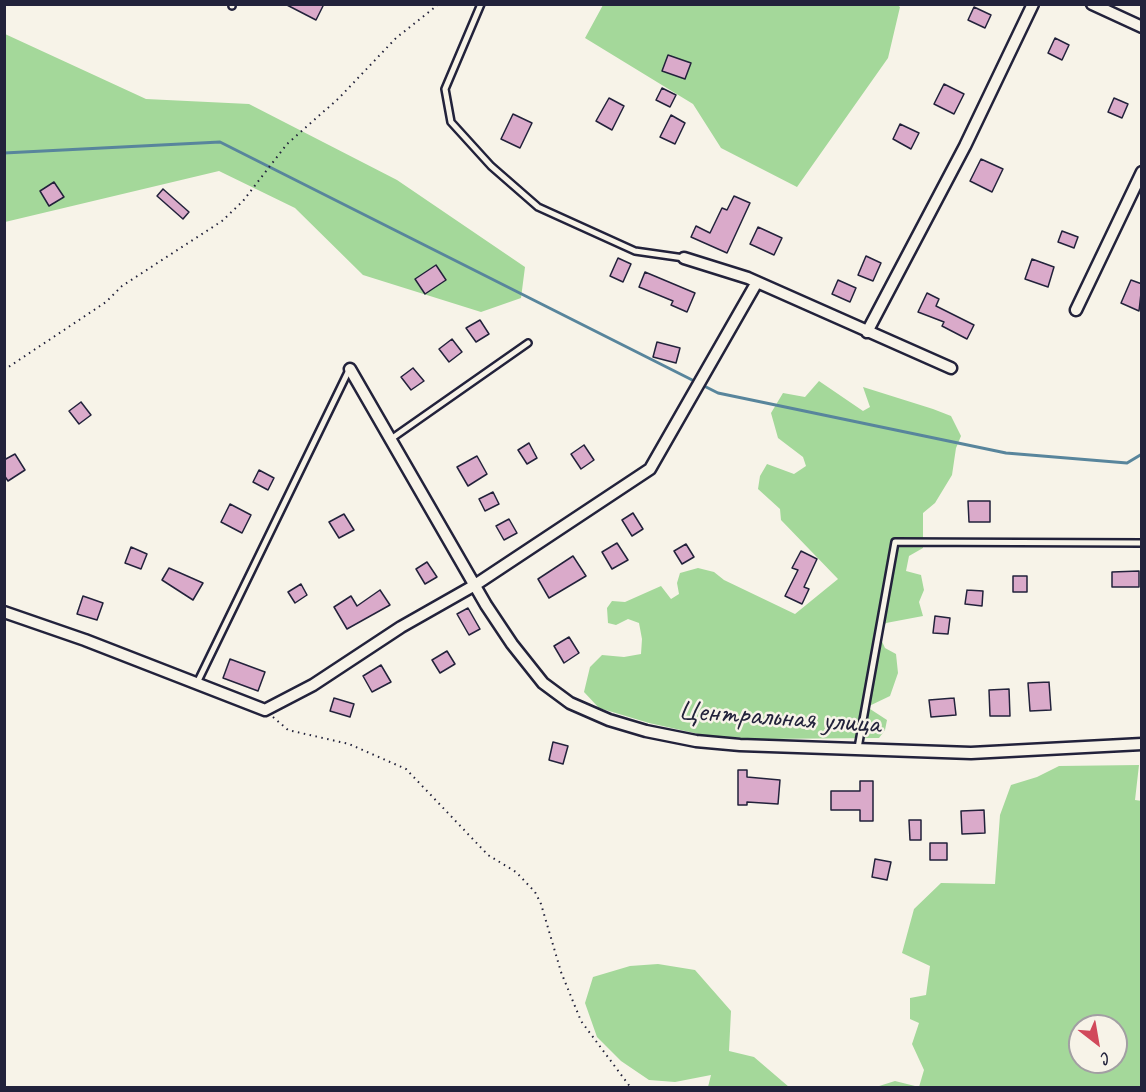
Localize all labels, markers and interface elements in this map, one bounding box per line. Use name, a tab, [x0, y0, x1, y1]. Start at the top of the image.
street label: Центральная улица	[677, 693, 881, 743]
north arrow	[1068, 1014, 1128, 1074]
text: С	[1098, 1047, 1115, 1068]

